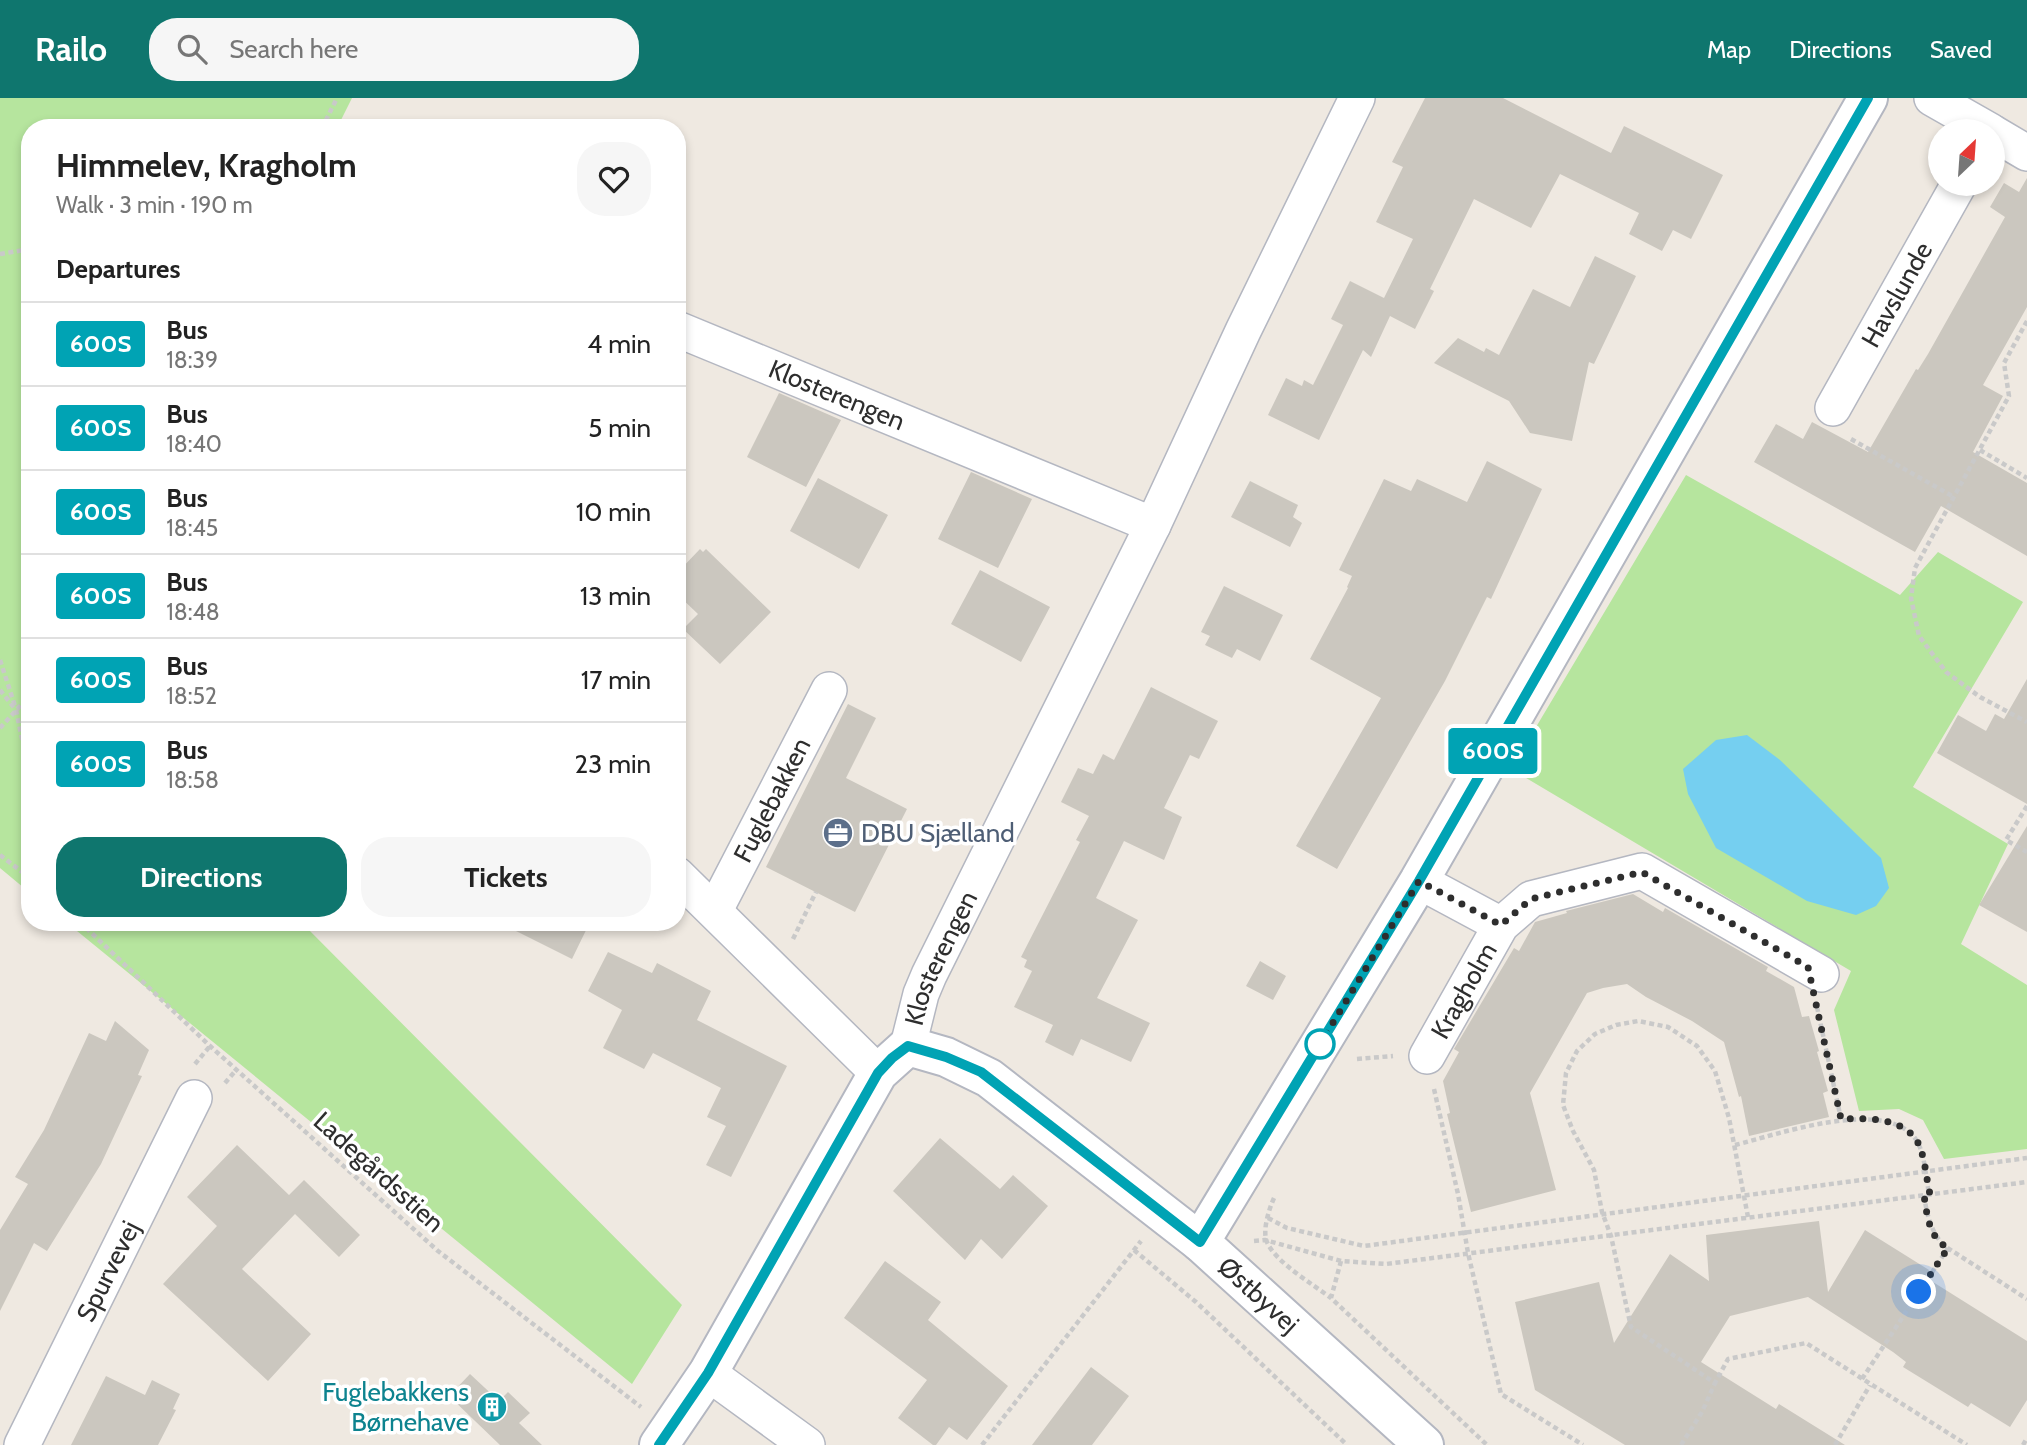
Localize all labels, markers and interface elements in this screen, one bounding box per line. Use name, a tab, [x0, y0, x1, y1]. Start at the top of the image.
search box	[149, 18, 639, 81]
text: Railo	[35, 29, 107, 69]
icon: search	[173, 30, 211, 68]
text: Search here	[229, 33, 358, 65]
text: Map	[1707, 35, 1751, 64]
text: Directions	[1789, 35, 1892, 64]
text: Saved	[1930, 35, 1992, 64]
north arrow	[1928, 119, 2006, 196]
map controls	[1928, 119, 2005, 196]
button: heart	[577, 142, 651, 216]
text: Himmelev, Kragholm	[56, 145, 357, 185]
text: Walk · 3 min · 190 m	[56, 191, 253, 219]
street label: Havslunde	[1854, 236, 1939, 353]
text: Departures	[56, 253, 180, 285]
text: Bus	[166, 314, 208, 346]
text: 4 min	[587, 328, 651, 360]
text: 600S	[70, 329, 131, 358]
text: 18:39	[166, 346, 218, 374]
street label: Klosterengen	[764, 353, 910, 437]
text: Bus	[166, 398, 208, 430]
text: 5 min	[588, 412, 651, 444]
text: 600S	[70, 413, 131, 442]
text: 18:40	[166, 430, 222, 458]
text: Bus	[166, 482, 208, 514]
text: 10 min	[576, 496, 651, 528]
text: 600S	[70, 497, 131, 526]
text: 18:45	[166, 514, 218, 542]
text: Bus	[166, 566, 208, 598]
text: 13 min	[580, 580, 651, 612]
text: 600S	[70, 581, 131, 610]
text: 18:48	[166, 598, 220, 626]
text: Bus	[166, 650, 208, 682]
text: 17 min	[581, 664, 651, 696]
text: 600S	[70, 665, 131, 694]
text: 18:52	[166, 682, 217, 710]
line badge: 600S	[1444, 728, 1542, 774]
street label: Fuglebakken	[727, 732, 818, 868]
text: Bus	[166, 734, 208, 766]
text: 600S	[1462, 736, 1524, 765]
text: 23 min	[575, 748, 651, 780]
text: 600S	[70, 749, 131, 778]
text: 18:58	[166, 766, 219, 794]
office icon: DBU Sjælland	[821, 816, 855, 850]
place label: DBU Sjælland	[861, 817, 1015, 849]
button: Directions	[56, 837, 347, 917]
button: Tickets	[361, 837, 651, 917]
street label: Klosterengen	[898, 886, 984, 1029]
street label: Kragholm	[1424, 937, 1504, 1045]
unlabelled marker	[1305, 1029, 1335, 1059]
street label: Ladegårdsstien	[307, 1105, 451, 1239]
street label: Spurvevej	[70, 1215, 147, 1327]
street label: Østbyvej	[1212, 1250, 1306, 1340]
your location	[1901, 1274, 1936, 1309]
place label: Fuglebakkens Børnehave	[322, 1376, 469, 1438]
building icon: Fuglebakkens Børnehave	[475, 1390, 509, 1424]

